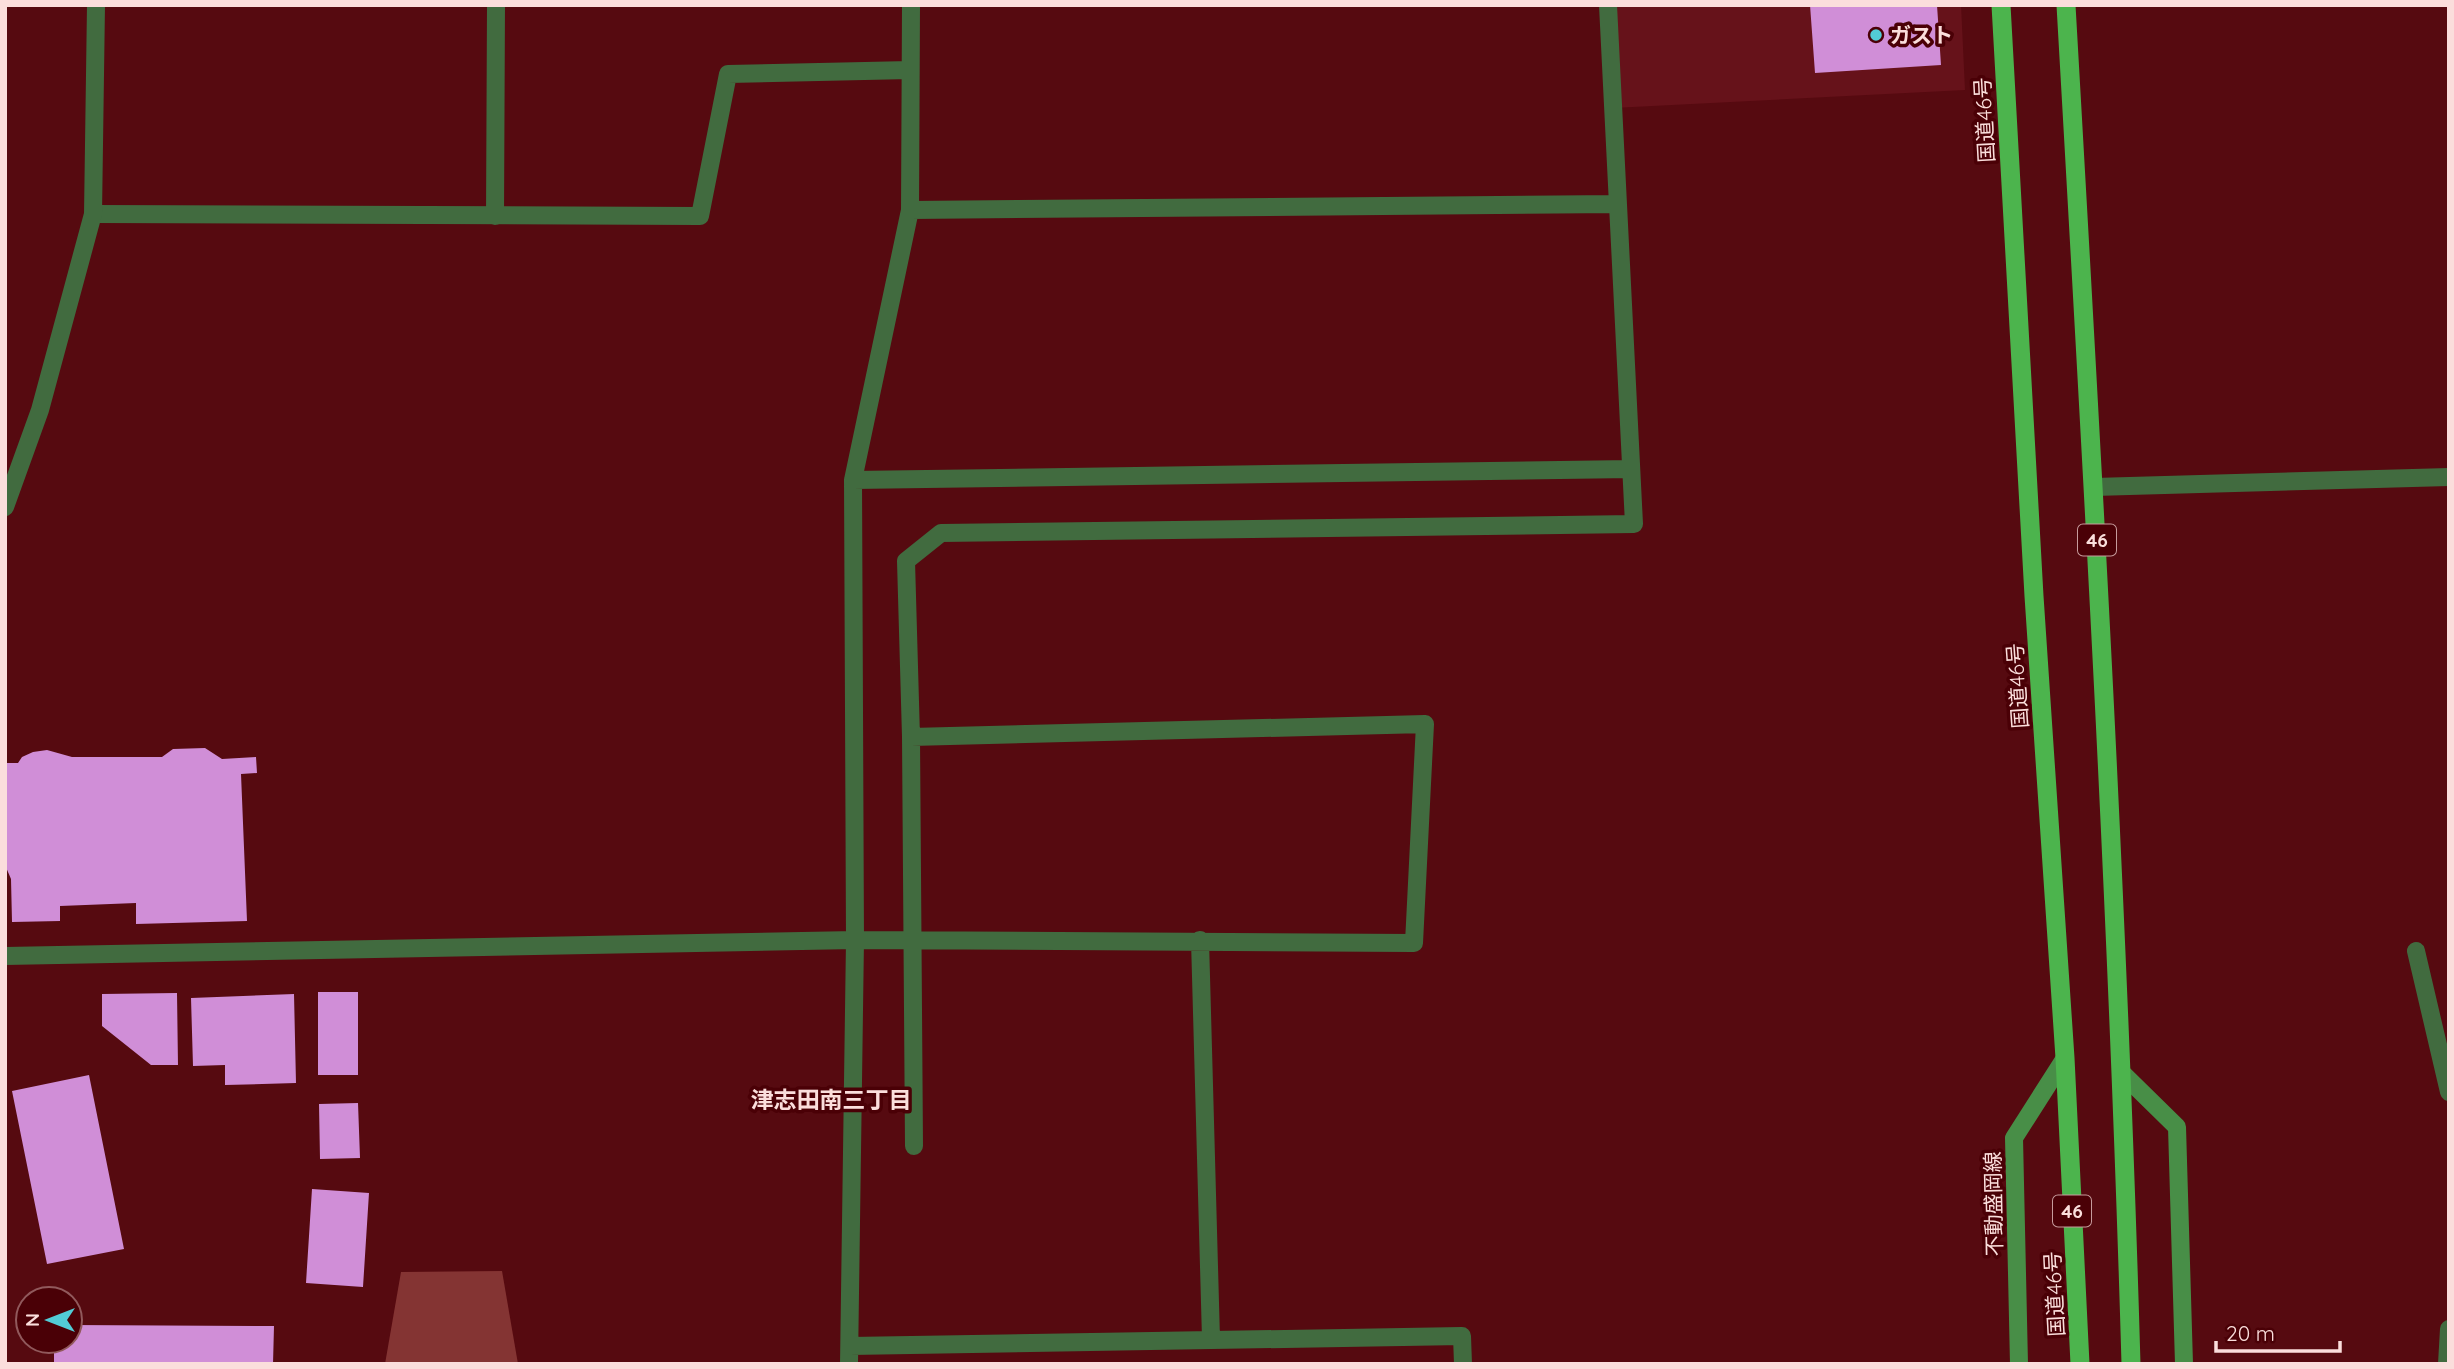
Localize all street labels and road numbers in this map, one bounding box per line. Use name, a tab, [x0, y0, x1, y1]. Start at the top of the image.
street label: 国道46号	[1969, 77, 1999, 163]
road number: 46	[2078, 524, 2116, 555]
street label: 国道46号	[2001, 643, 2033, 729]
street label: 不動盛岡線	[1979, 1151, 2007, 1257]
road number: 46	[2053, 1196, 2091, 1226]
street label: 国道46号	[2039, 1251, 2069, 1337]

